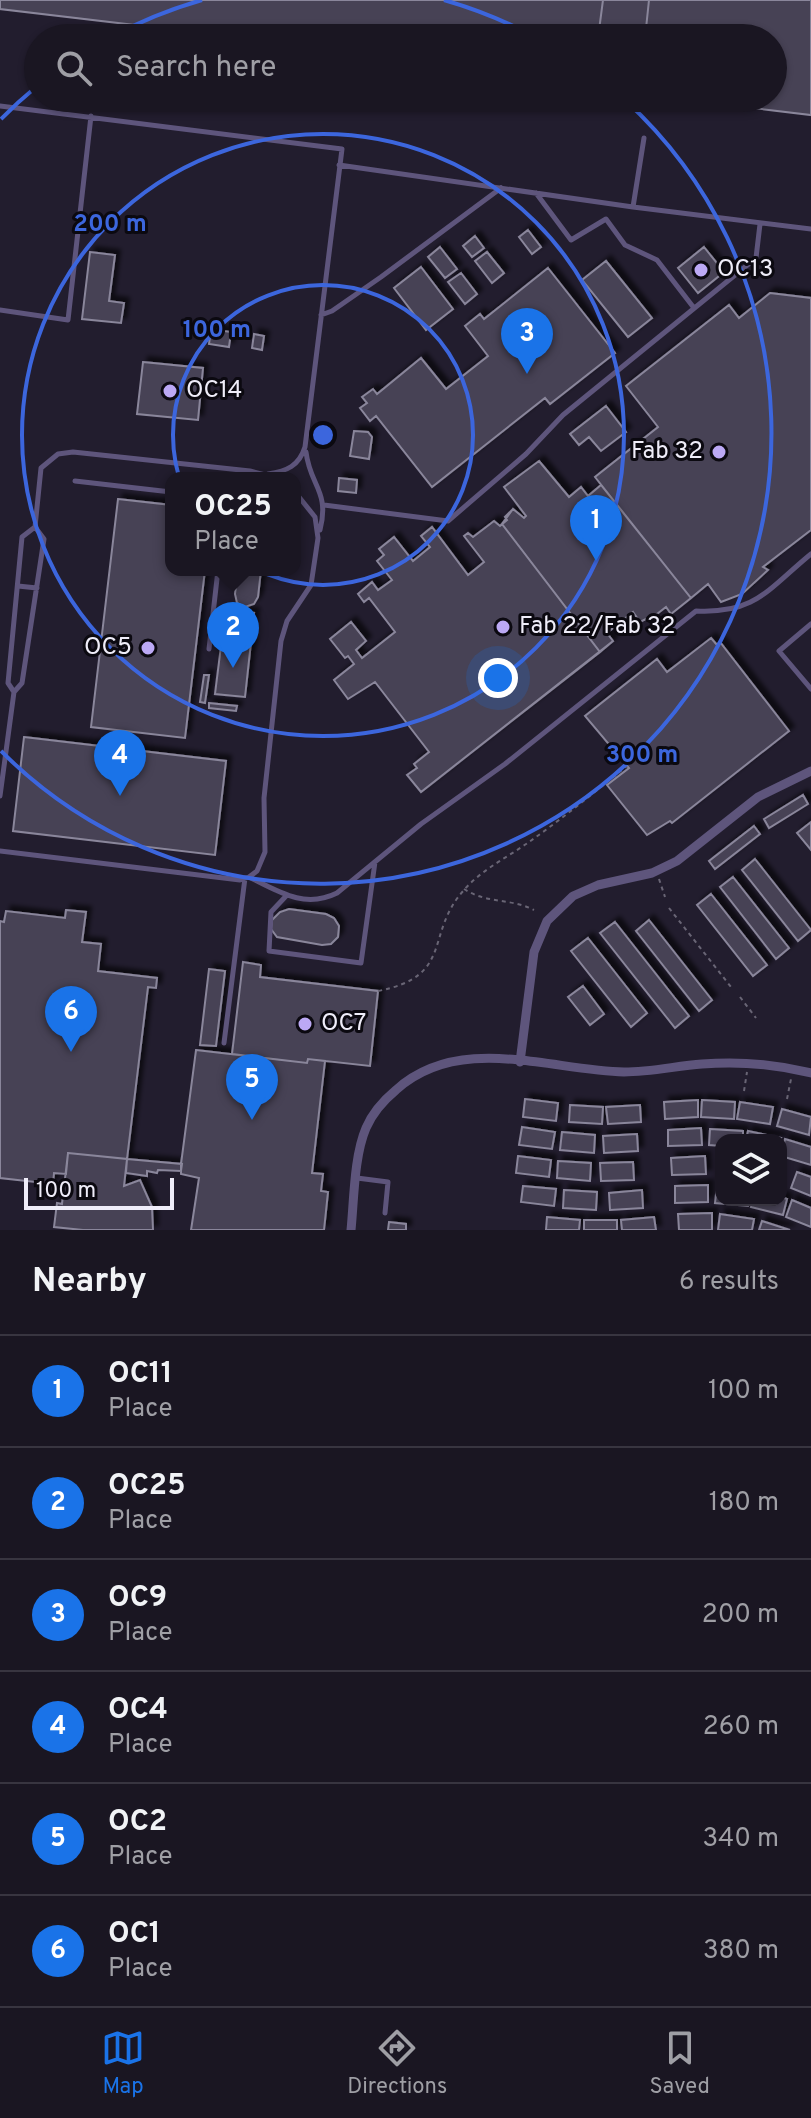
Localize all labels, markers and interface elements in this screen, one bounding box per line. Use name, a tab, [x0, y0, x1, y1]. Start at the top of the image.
search box	[24, 24, 787, 112]
icon: search	[52, 46, 96, 90]
text: Search here	[116, 50, 276, 87]
text: 200 m	[73, 210, 147, 240]
place label: OC13	[717, 255, 773, 285]
marker: OC13	[692, 261, 710, 279]
pin: 3	[501, 308, 553, 374]
text: 100 m	[183, 316, 251, 346]
place label: OC14	[186, 376, 242, 406]
marker: OC14	[161, 382, 179, 400]
centre of rings	[309, 421, 337, 449]
place label: Fab 32	[631, 437, 703, 467]
marker: Fab 32	[710, 443, 728, 461]
popup	[165, 472, 301, 576]
text: OC25	[194, 489, 272, 526]
pin: 1	[570, 495, 622, 561]
text: Place	[194, 526, 259, 559]
pin: 2	[207, 602, 259, 668]
place label: Fab 22/Fab 32	[519, 612, 675, 642]
marker: Fab 22/Fab 32	[494, 618, 512, 636]
place label: OC5	[84, 633, 132, 663]
marker: OC5	[139, 639, 157, 657]
your location	[478, 658, 518, 698]
pin: 4	[94, 730, 146, 796]
text: 300 m	[606, 741, 678, 771]
pin: 6	[45, 986, 97, 1052]
place label: OC7	[321, 1009, 366, 1039]
marker: OC7	[296, 1015, 314, 1033]
pin: 5	[226, 1054, 278, 1120]
map controls	[715, 1134, 787, 1206]
button: layers	[715, 1134, 787, 1206]
scale bar	[24, 1174, 174, 1210]
text: 100 m	[36, 1178, 96, 1205]
text: Nearby	[32, 1261, 147, 1304]
text: 6 results	[679, 1266, 779, 1299]
text: OC11	[108, 1356, 173, 1393]
text: 1	[53, 1375, 63, 1408]
text: 100 m	[708, 1375, 779, 1408]
text: Place	[108, 1393, 172, 1426]
text: OC25	[108, 1468, 186, 1505]
text: 2	[50, 1487, 66, 1520]
text: 180 m	[709, 1487, 779, 1520]
text: Place	[108, 1505, 172, 1538]
text: OC9	[108, 1580, 167, 1617]
text: 3	[50, 1599, 66, 1632]
text: 200 m	[702, 1599, 779, 1632]
text: Place	[108, 1617, 172, 1650]
text: OC4	[108, 1692, 168, 1729]
text: 4	[50, 1711, 66, 1744]
text: 260 m	[703, 1711, 779, 1744]
text: Place	[108, 1729, 172, 1762]
text: OC2	[108, 1804, 167, 1841]
text: 5	[50, 1823, 66, 1856]
text: 340 m	[702, 1823, 779, 1856]
text: Place	[108, 1841, 172, 1874]
text: OC1	[108, 1916, 161, 1953]
text: 6	[50, 1935, 66, 1968]
text: 380 m	[703, 1935, 779, 1968]
text: Place	[108, 1953, 172, 1986]
tab: Map	[101, 2026, 145, 2101]
tab: Directions	[347, 2026, 447, 2101]
tab: Saved	[649, 2026, 710, 2101]

